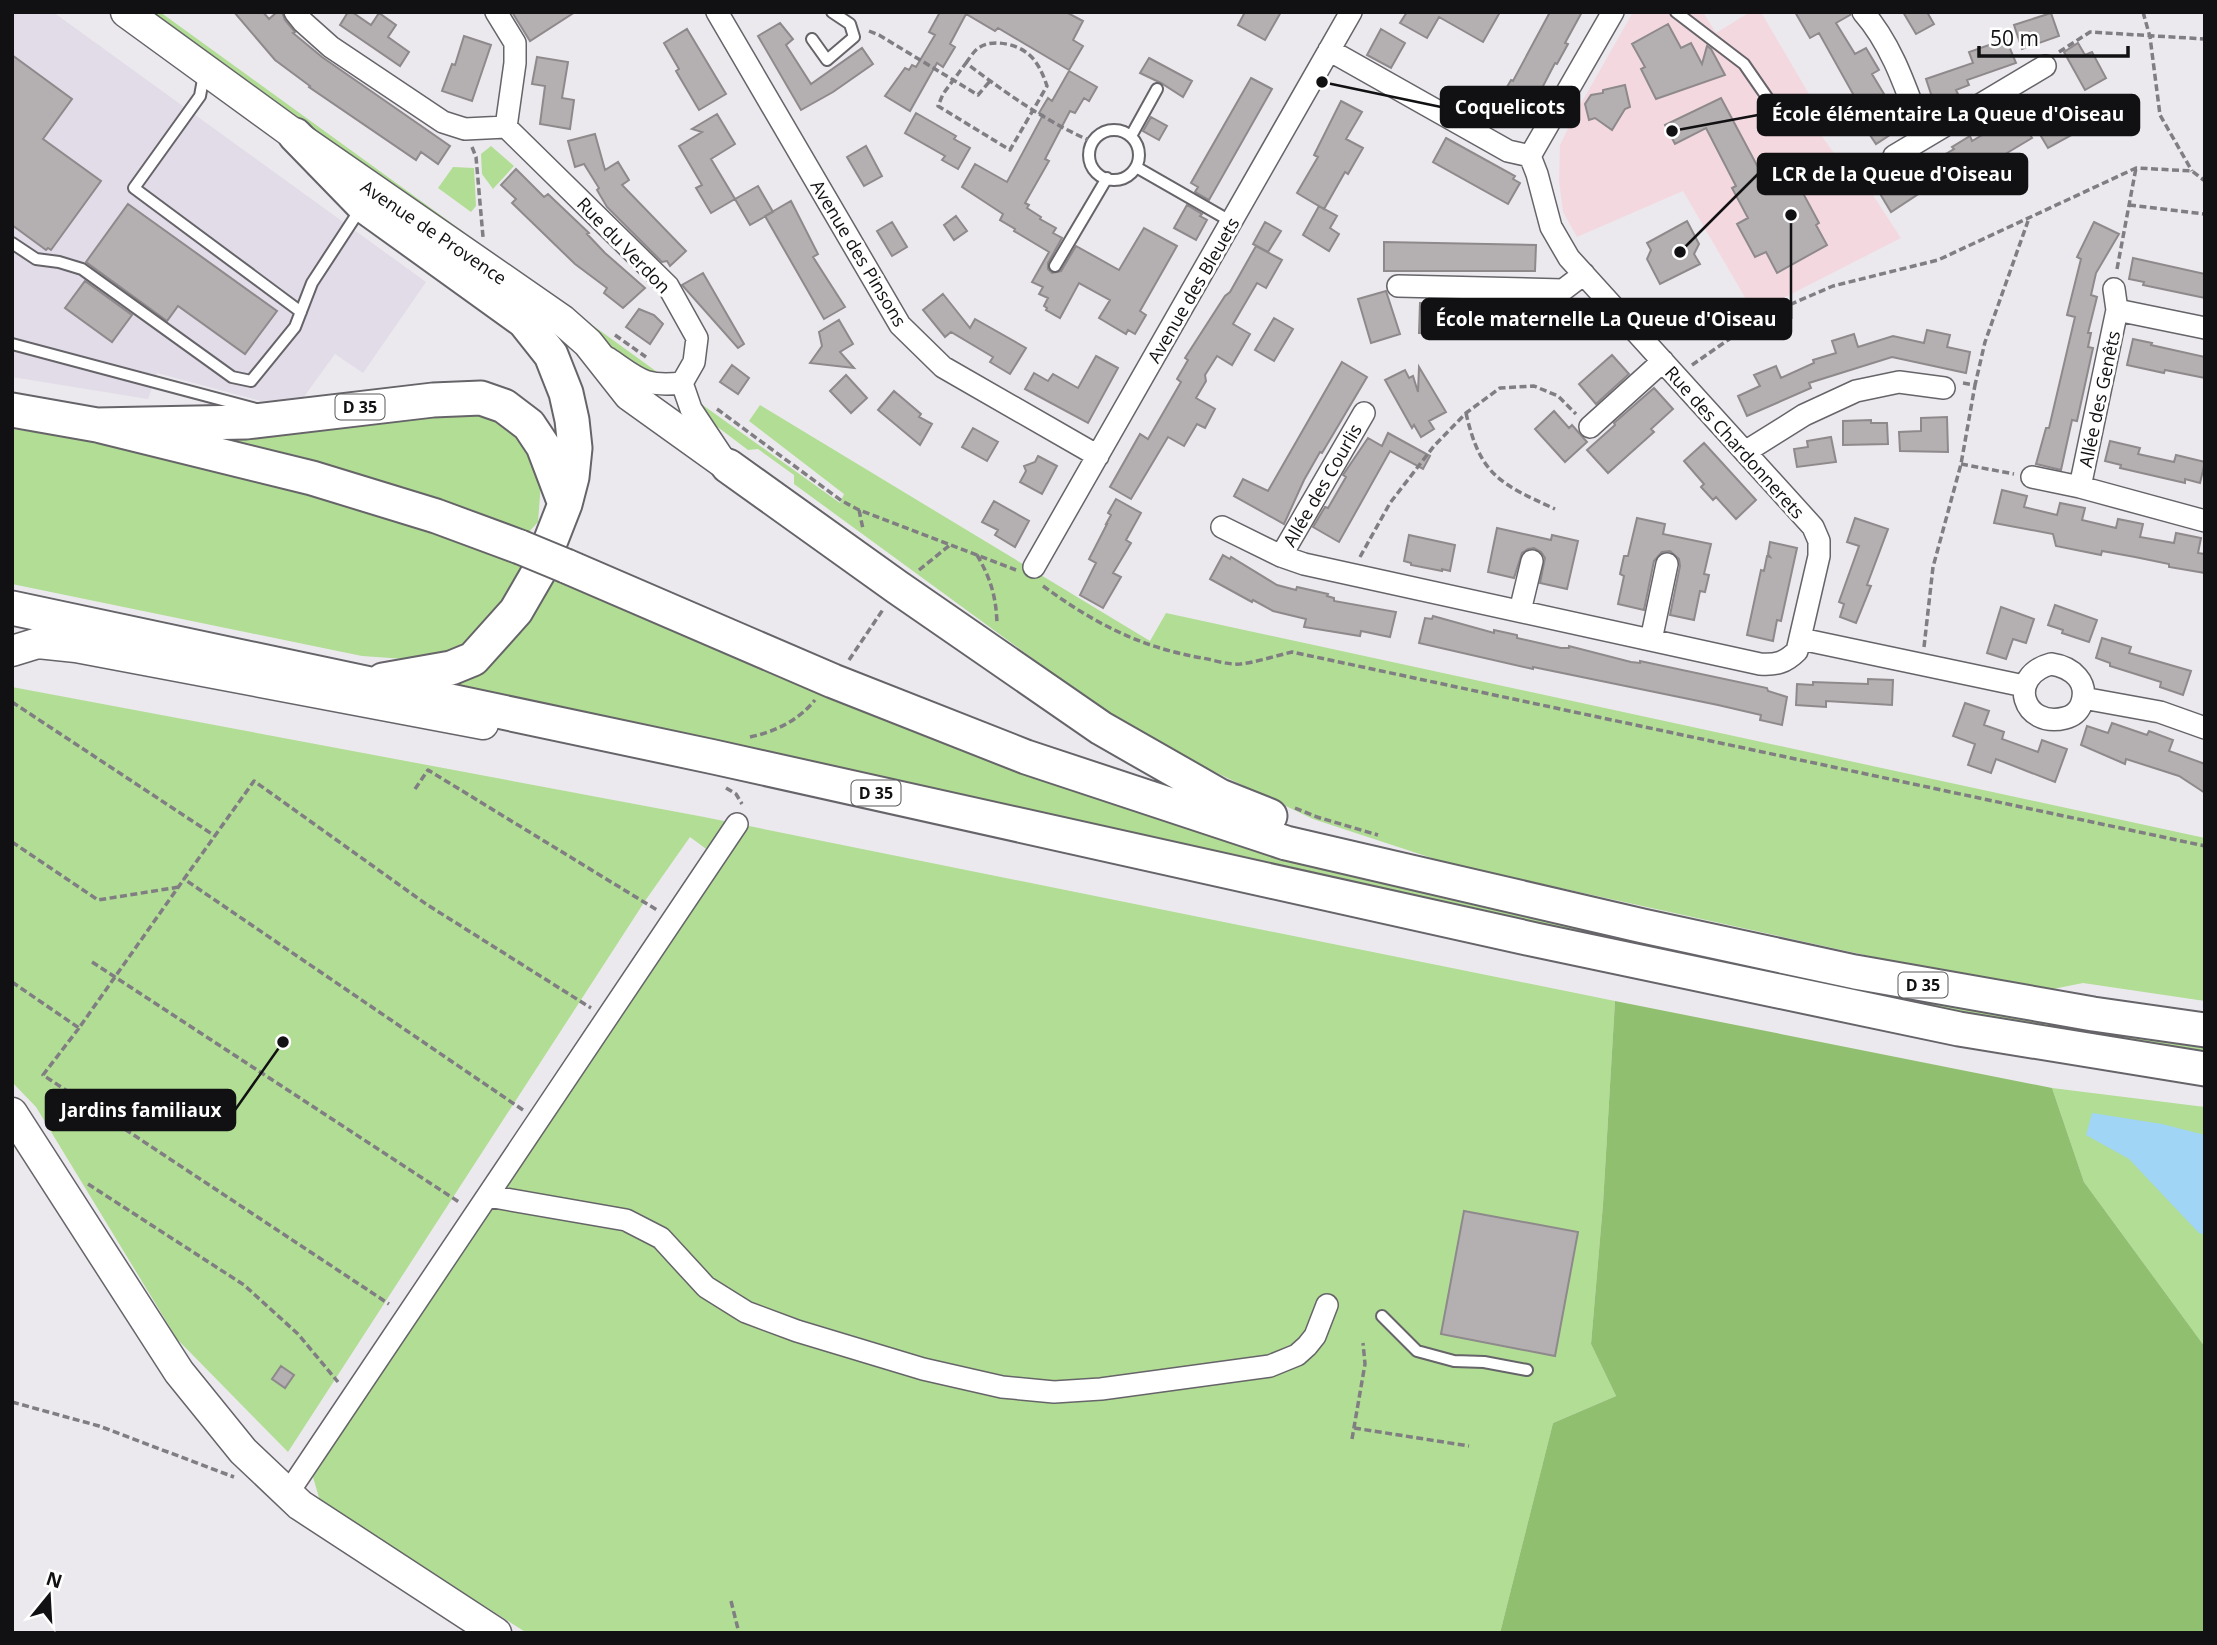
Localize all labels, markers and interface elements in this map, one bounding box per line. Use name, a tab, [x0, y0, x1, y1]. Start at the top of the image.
scale bar	[1979, 14, 2128, 58]
text: 50 m	[1990, 24, 2039, 52]
callout: Coquelicots	[1441, 87, 1579, 127]
text: Coquelicots	[1455, 94, 1565, 120]
callout: École élémentaire La Queue d'Oiseau	[1758, 95, 2139, 135]
text: École élémentaire La Queue d'Oiseau	[1772, 101, 2124, 127]
callout: LCR de la Queue d'Oiseau	[1758, 154, 2027, 194]
text: LCR de la Queue d'Oiseau	[1772, 161, 2012, 187]
street label: Avenue de Provence	[356, 174, 512, 290]
street label: Avenue des Pinsons	[806, 175, 912, 331]
street label: Rue du Verdon	[572, 192, 676, 298]
street label: Avenue des Bleuets	[1142, 213, 1244, 367]
callout: École maternelle La Queue d'Oiseau	[1422, 299, 1791, 339]
text: École maternelle La Queue d'Oiseau	[1435, 306, 1777, 332]
street label: Allée des Genêts	[2073, 328, 2125, 470]
street label: Rue des Chardonnerets	[1660, 361, 1810, 523]
road number: D 35	[336, 394, 384, 420]
street label: Allée des Courlis	[1277, 419, 1367, 551]
road number: D 35	[852, 780, 900, 806]
road number: D 35	[1898, 973, 1948, 998]
callout: Jardins familiaux	[46, 1090, 235, 1130]
text: Jardins familiaux	[59, 1097, 221, 1123]
north arrow	[14, 1561, 84, 1631]
text: N	[43, 1565, 66, 1595]

